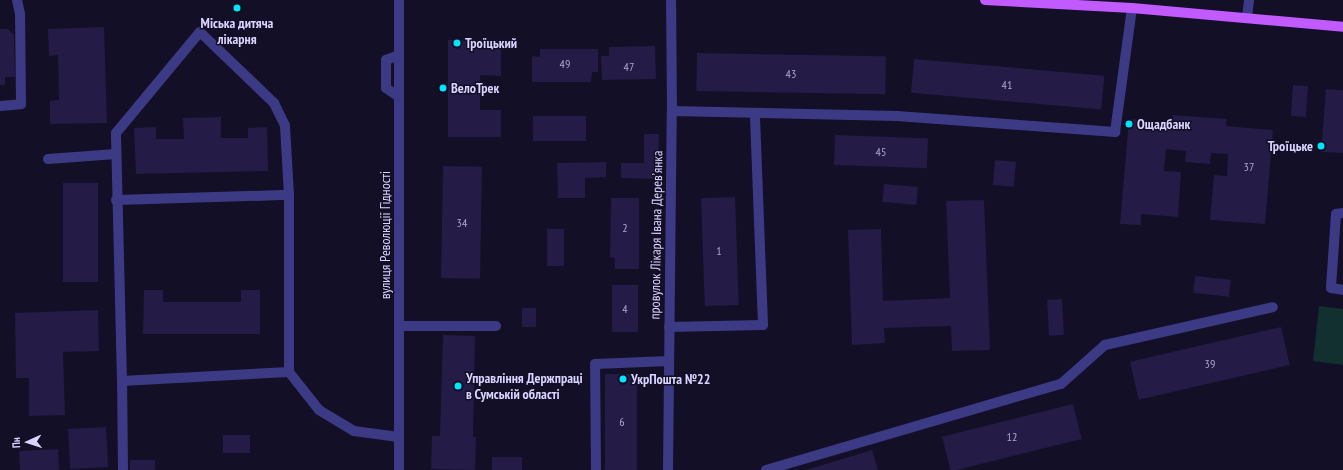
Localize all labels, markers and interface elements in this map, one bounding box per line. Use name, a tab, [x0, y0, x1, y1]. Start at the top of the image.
marker: Міська дитяча лікарня	[232, 3, 242, 13]
place label: Міська дитяча лікарня	[201, 15, 273, 48]
place label: Троїцький	[465, 35, 517, 51]
marker: Троїцький	[452, 38, 462, 48]
house number: 49	[560, 57, 570, 71]
house number: 47	[624, 60, 634, 74]
house number: 43	[786, 67, 796, 81]
house number: 41	[1002, 78, 1012, 92]
place label: ВелоТрек	[451, 80, 499, 96]
marker: ВелоТрек	[438, 83, 448, 93]
place label: Ощадбанк	[1137, 116, 1190, 132]
marker: Ощадбанк	[1124, 119, 1134, 129]
place label: Троїцьке	[1268, 138, 1313, 154]
marker: Троїцьке	[1316, 141, 1326, 151]
house number: 45	[876, 145, 886, 159]
street label: провулок Лікаря Івана Деревʼянка	[646, 150, 666, 320]
house number: 37	[1244, 160, 1254, 174]
street label: вулиця Революції Гідності	[377, 171, 393, 299]
house number: 34	[457, 216, 467, 230]
house number: 2	[622, 221, 628, 235]
house number: 1	[716, 244, 722, 258]
house number: 4	[622, 302, 628, 316]
house number: 39	[1205, 357, 1215, 371]
place label: Управління Держпраці в Сумській області	[466, 370, 583, 402]
place label: УкрПошта №22	[631, 371, 710, 387]
marker: УкрПошта №22	[618, 374, 628, 384]
marker: Управління Держпраці в Сумській області	[453, 381, 463, 391]
house number: 6	[619, 415, 625, 429]
north arrow	[8, 422, 48, 462]
house number: 12	[1007, 430, 1017, 444]
text: Пн	[9, 437, 23, 448]

